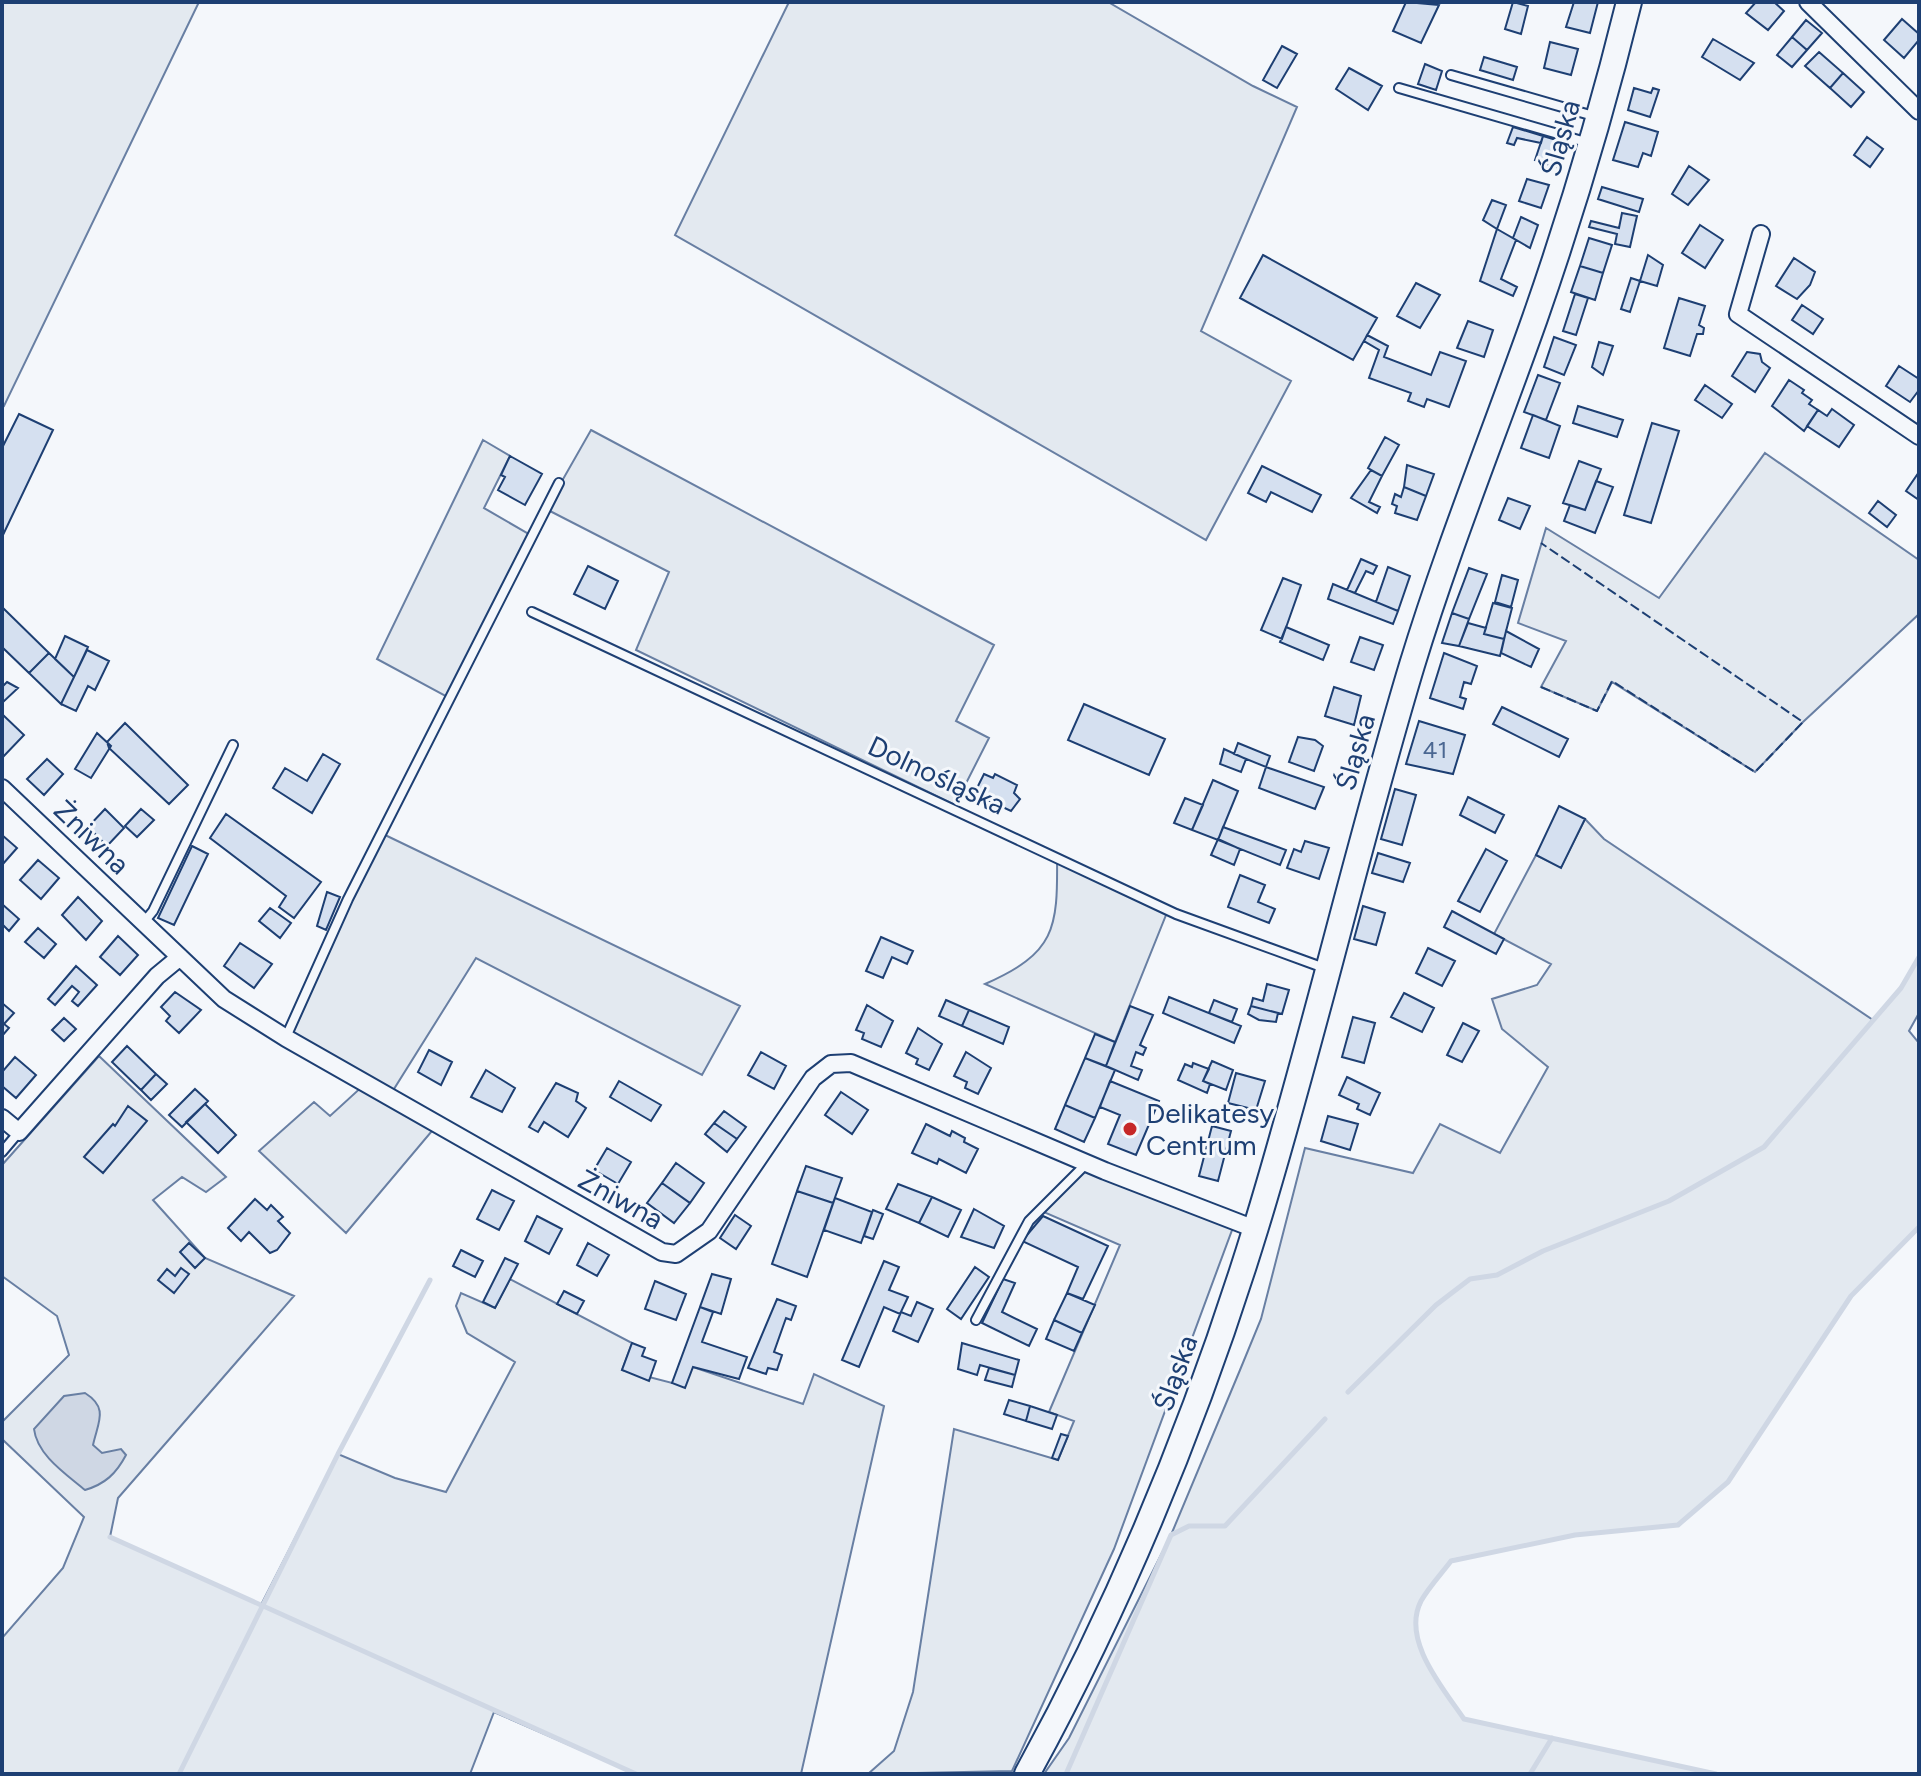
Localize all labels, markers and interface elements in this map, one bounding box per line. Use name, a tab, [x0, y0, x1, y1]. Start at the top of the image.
street label: Śląska	[1533, 96, 1587, 180]
street label: Śląska	[1328, 710, 1382, 794]
street label: Dolnośląska	[863, 728, 1011, 822]
house number: 41	[1423, 735, 1447, 764]
street label: Żniwna	[47, 793, 137, 881]
place label: Delikatesy Centrum	[1146, 1096, 1275, 1162]
marker: Delikatesy Centrum	[1121, 1120, 1139, 1138]
street label: Żniwna	[573, 1162, 669, 1236]
street label: Śląska	[1146, 1330, 1204, 1416]

